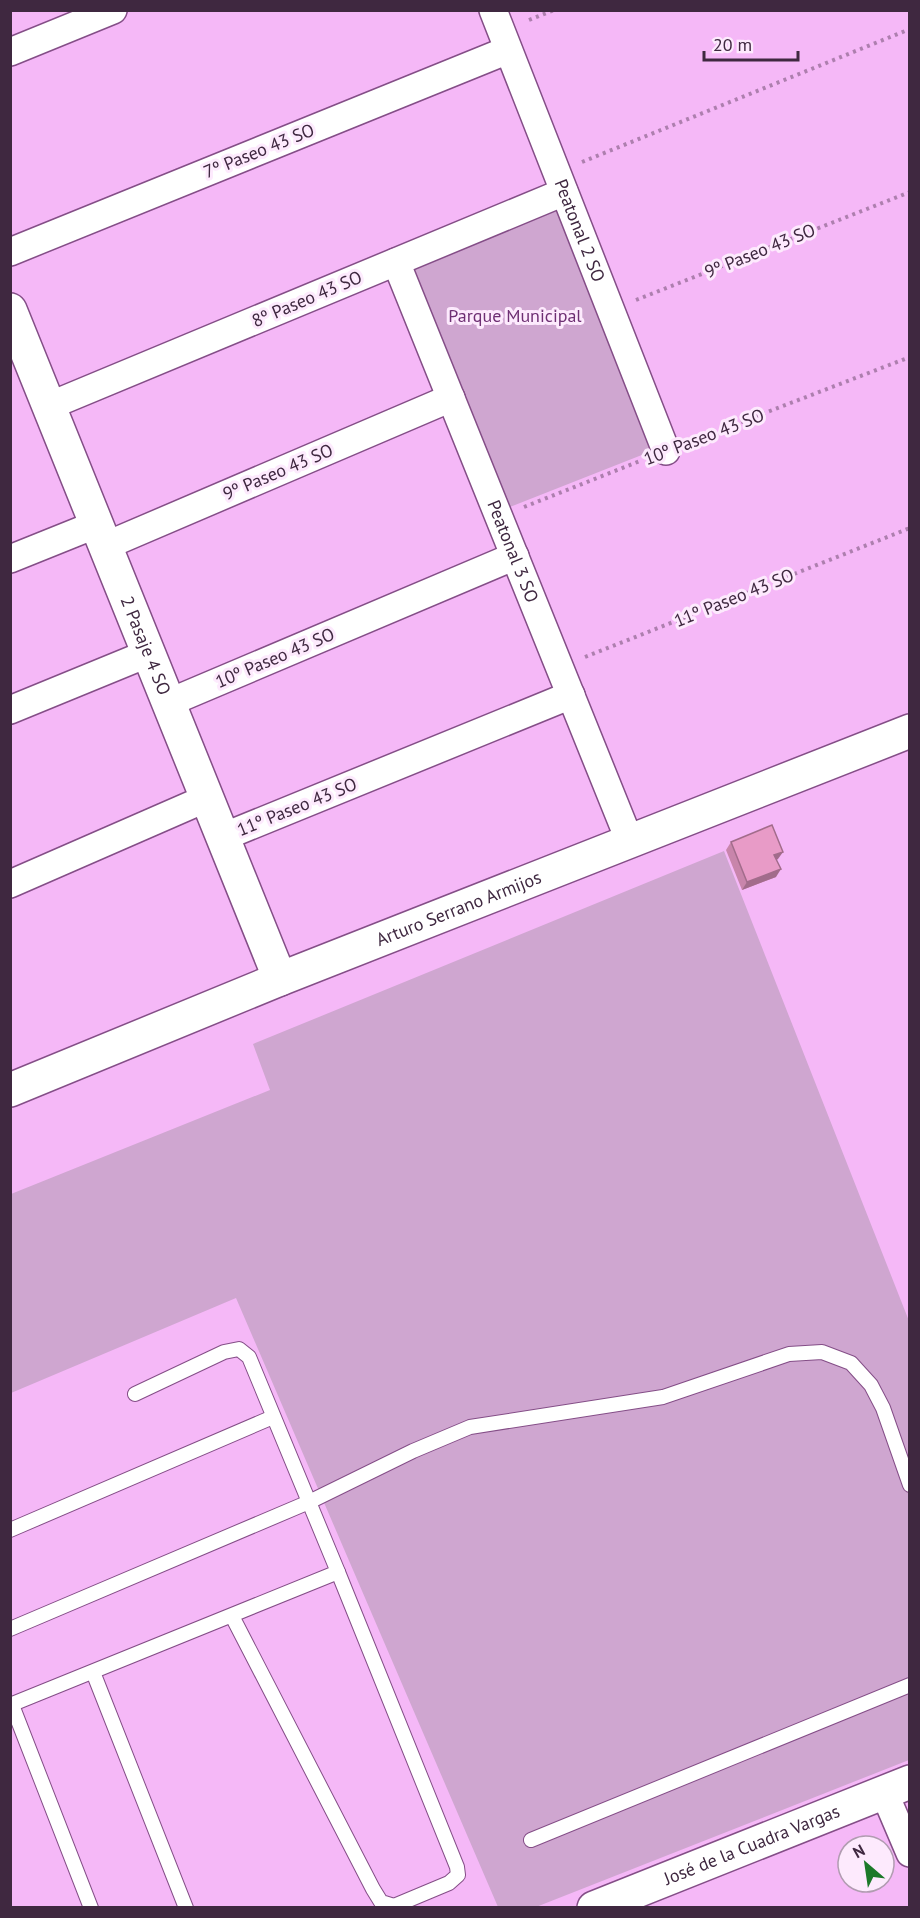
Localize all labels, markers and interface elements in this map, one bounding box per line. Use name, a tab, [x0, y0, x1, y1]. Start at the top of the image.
scale bar	[704, 24, 798, 62]
text: 20 m	[713, 33, 752, 56]
street label: 7º Paseo 43 SO	[200, 118, 318, 183]
street label: Peatonal 2 SO	[550, 176, 611, 285]
street label: 9º Paseo 43 SO	[701, 218, 819, 283]
street label: 8º Paseo 43 SO	[248, 265, 365, 332]
park label: Parque Municipal	[448, 304, 582, 327]
street label: 10º Paseo 43 SO	[640, 403, 767, 470]
street label: 9º Paseo 43 SO	[219, 438, 336, 505]
street label: Peatonal 3 SO	[482, 497, 544, 606]
street label: 11º Paseo 43 SO	[671, 563, 797, 632]
street label: 2 Pasaje 4 SO	[116, 593, 176, 698]
street label: 10º Paseo 43 SO	[212, 622, 338, 693]
street label: 11º Paseo 43 SO	[234, 772, 360, 841]
street label: Arturo Serrano Armijos	[373, 865, 544, 951]
street label: José de la Cuadra Vargas	[660, 1799, 843, 1890]
north arrow	[836, 1834, 896, 1894]
text: N	[849, 1840, 868, 1862]

